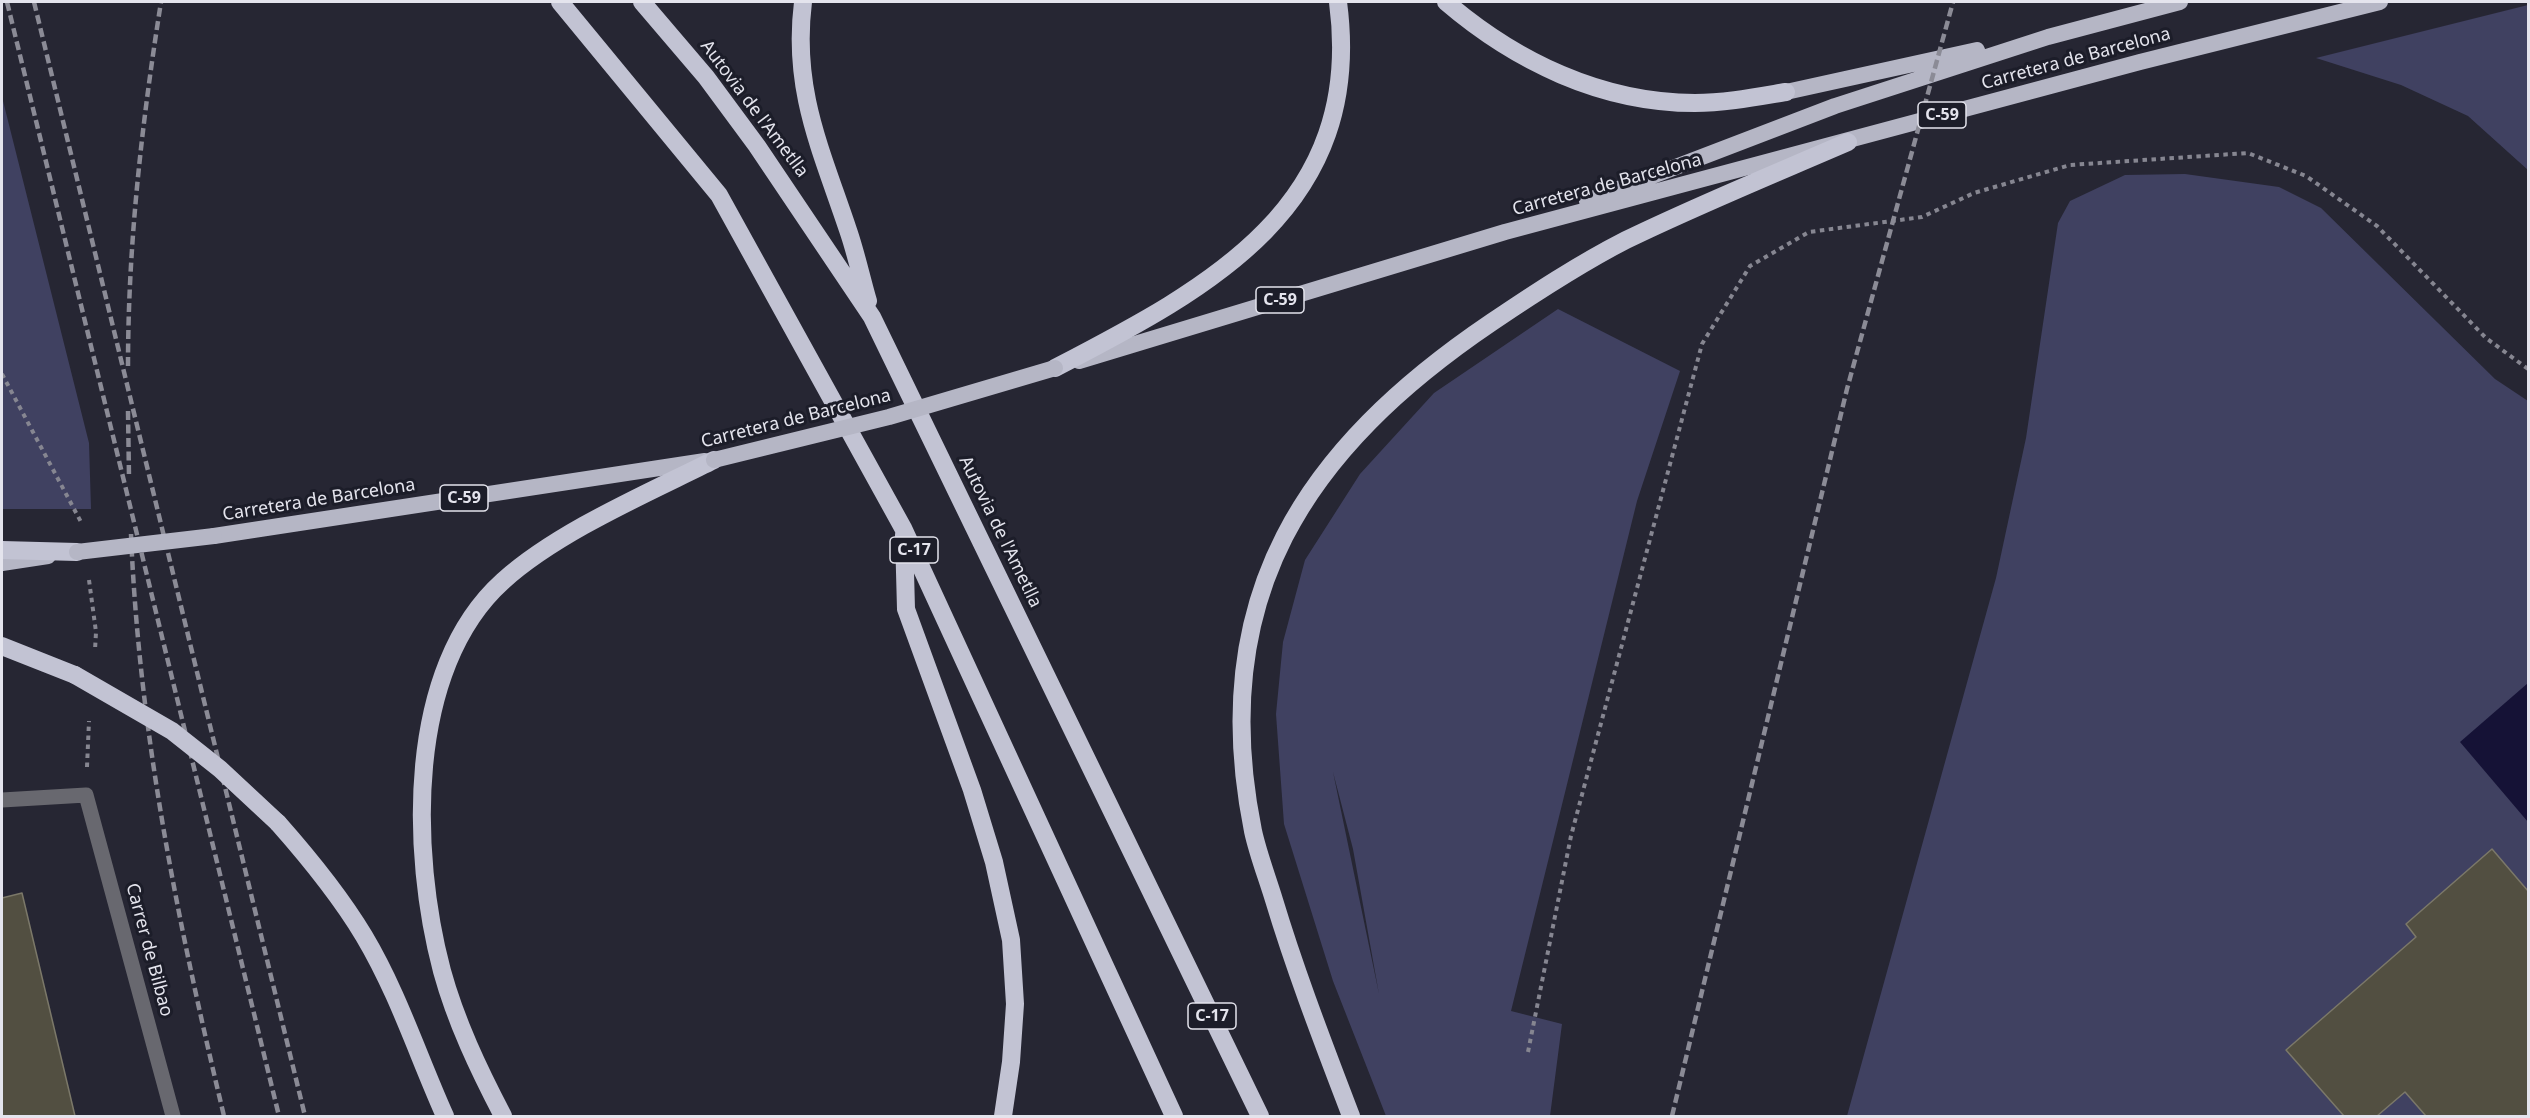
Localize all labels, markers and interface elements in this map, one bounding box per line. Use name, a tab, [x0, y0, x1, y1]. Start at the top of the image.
street label: Carretera de Barcelona	[1979, 23, 2173, 95]
street label: Autovia de l'Ametlla	[695, 36, 813, 182]
road number: C-59	[1918, 102, 1966, 128]
street label: Carretera de Barcelona	[1510, 149, 1704, 221]
road number: C-59	[1256, 287, 1304, 313]
street label: Carretera de Barcelona	[699, 385, 893, 453]
street label: Autovia de l'Ametlla	[954, 453, 1046, 611]
street label: Carretera de Barcelona	[221, 474, 417, 526]
road number: C-59	[440, 485, 488, 511]
road number: C-17	[890, 537, 938, 563]
street label: Carrer de Bilbao	[121, 881, 177, 1019]
road number: C-17	[1188, 1003, 1236, 1029]

